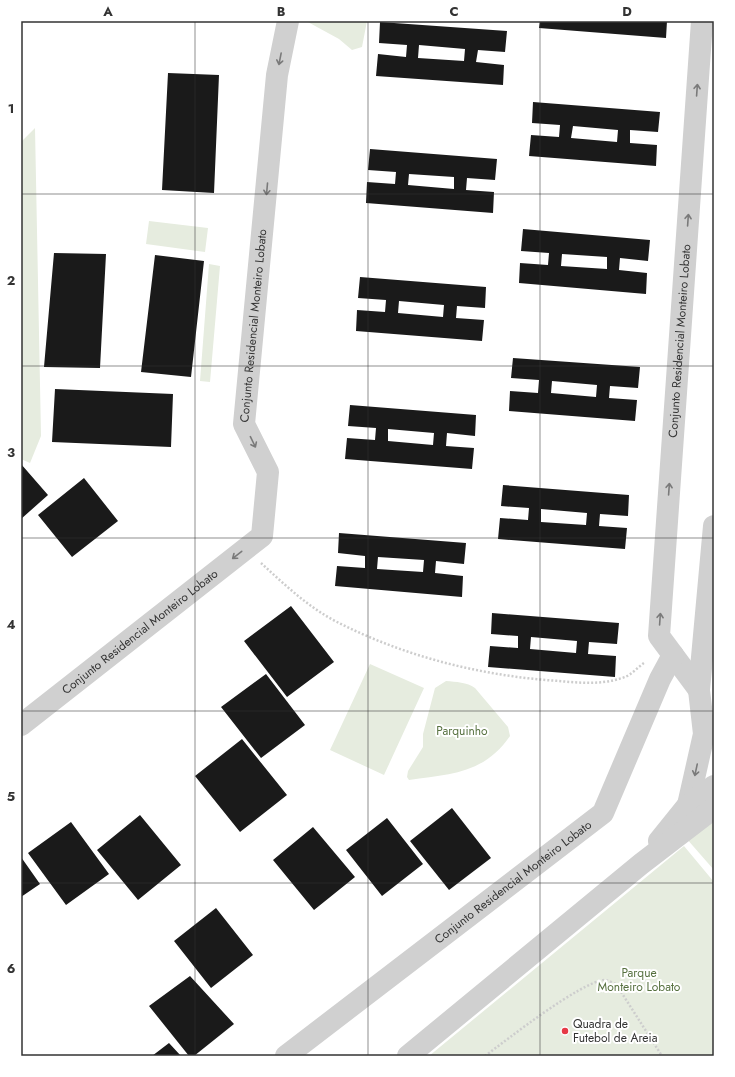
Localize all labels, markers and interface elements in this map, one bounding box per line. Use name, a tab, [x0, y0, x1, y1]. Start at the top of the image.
text: A	[102, 2, 113, 21]
text: B	[277, 2, 286, 21]
text: C	[449, 2, 459, 21]
text: D	[622, 2, 632, 21]
one-way arrow	[276, 52, 284, 65]
one-way arrow	[693, 84, 700, 97]
text: 1	[8, 99, 14, 118]
one-way arrow	[263, 182, 270, 195]
one-way arrow	[684, 214, 691, 227]
street label: Conjunto Residencial Monteiro Lobato	[235, 228, 271, 423]
street label: Conjunto Residencial Monteiro Lobato	[664, 243, 695, 438]
text: 2	[7, 271, 15, 290]
one-way arrow	[250, 435, 257, 447]
text: 3	[7, 443, 15, 462]
one-way arrow	[665, 483, 672, 496]
one-way arrow	[232, 551, 243, 560]
street label: Conjunto Residencial Monteiro Lobato	[58, 565, 222, 699]
one-way arrow	[656, 613, 663, 626]
text: 4	[6, 615, 16, 634]
park label: Parquinho	[436, 722, 488, 740]
one-way arrow	[691, 763, 699, 776]
text: 5	[7, 787, 15, 806]
street label: Conjunto Residencial Monteiro Lobato	[431, 816, 596, 948]
text: 6	[7, 959, 16, 978]
park label: Parque Monteiro Lobato	[598, 964, 681, 996]
place label: Quadra de Futebol de Areia	[573, 1015, 658, 1047]
marker: Quadra de Futebol de Areia	[560, 1026, 570, 1036]

